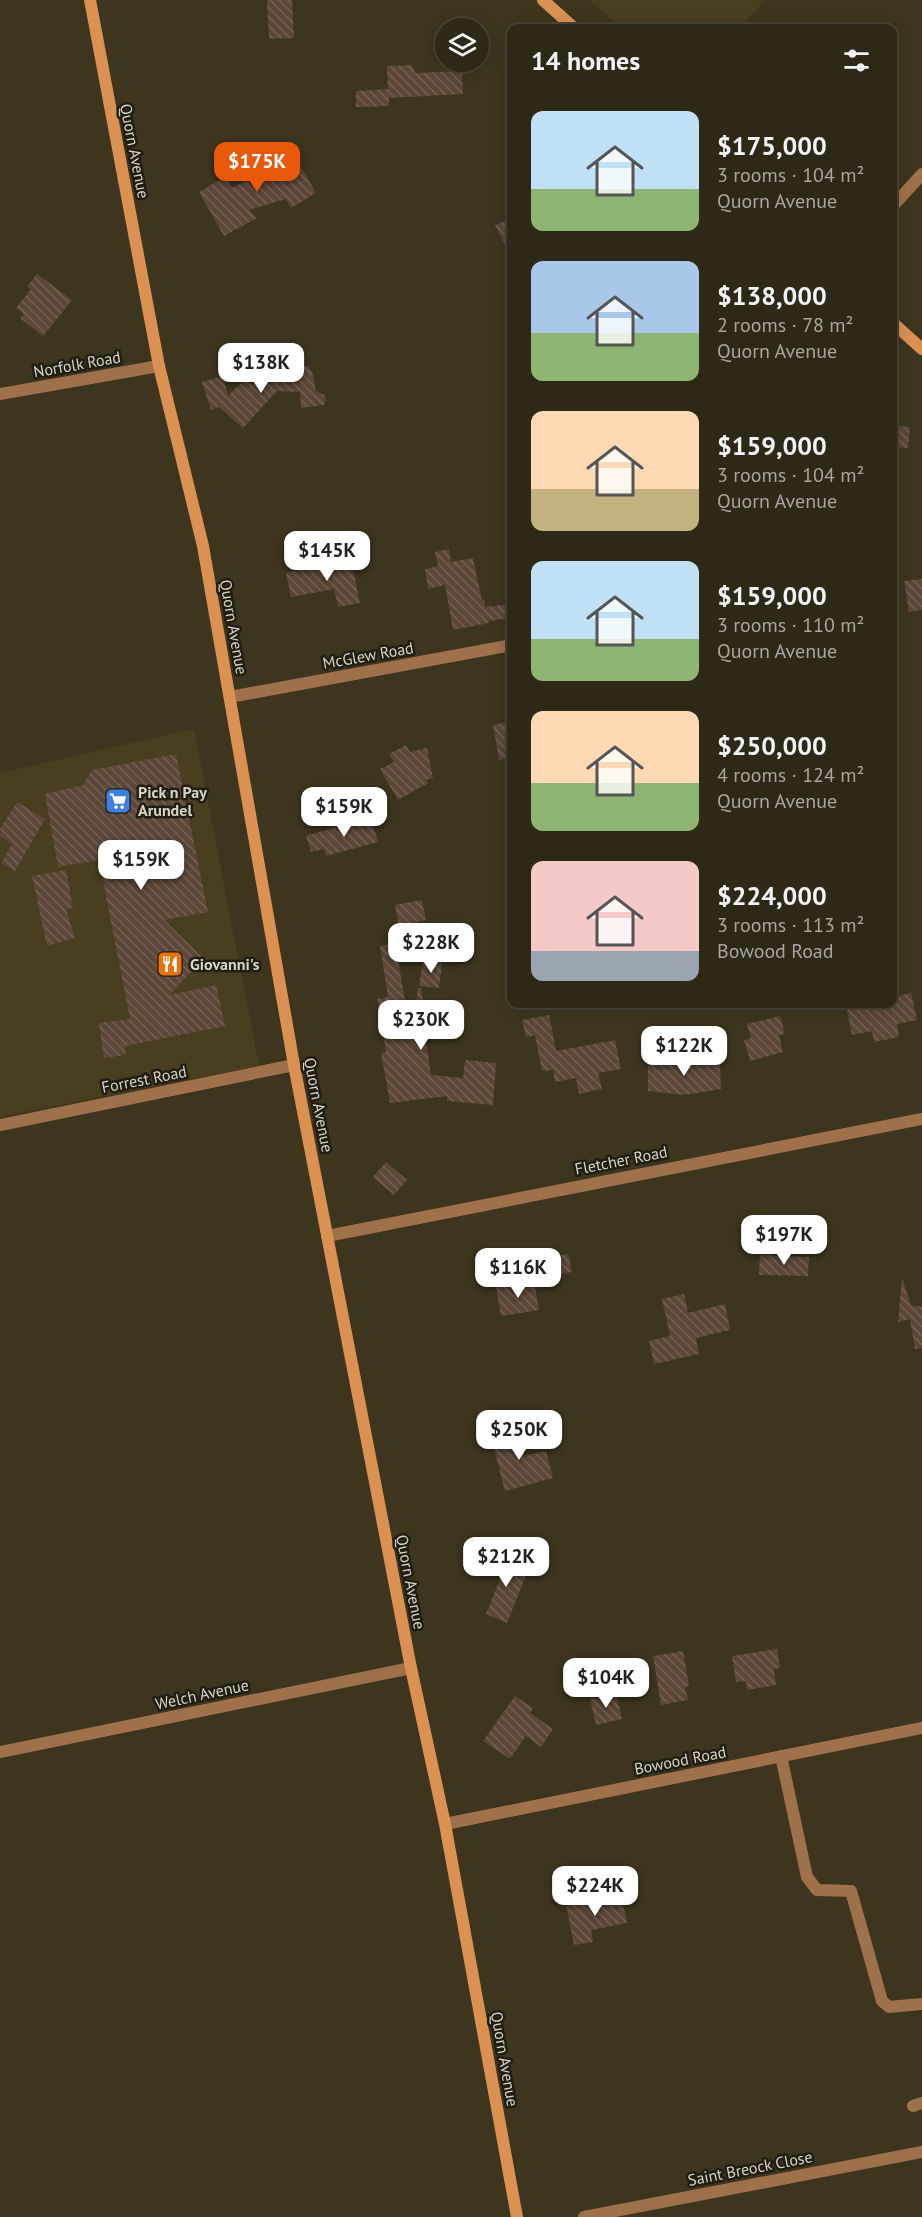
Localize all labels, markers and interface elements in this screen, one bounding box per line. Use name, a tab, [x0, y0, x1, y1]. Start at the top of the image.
map controls	[435, 18, 489, 72]
button: layers	[435, 18, 489, 72]
text: 14 homes	[531, 44, 640, 77]
icon: filters	[840, 44, 873, 77]
street label: Quorn Avenue	[116, 102, 154, 200]
text: $175,000	[717, 129, 827, 162]
icon: home	[579, 135, 651, 207]
pin: $175K	[215, 142, 299, 193]
text: $175K	[228, 148, 286, 174]
text: 3 rooms · 104 m²	[717, 162, 864, 188]
text: Quorn Avenue	[717, 188, 837, 214]
text: $138,000	[717, 279, 827, 312]
icon: home	[579, 285, 651, 357]
text: 2 rooms · 78 m²	[717, 312, 853, 338]
text: Quorn Avenue	[717, 338, 837, 364]
pin: $138K	[219, 343, 303, 394]
street label: Norfolk Road	[32, 346, 122, 382]
text: $138K	[232, 349, 290, 375]
text: $159,000	[717, 429, 827, 462]
icon: home	[579, 435, 651, 507]
text: 3 rooms · 104 m²	[717, 462, 864, 488]
text: Quorn Avenue	[717, 488, 837, 514]
pin: $145K	[285, 531, 369, 582]
text: $145K	[298, 537, 356, 563]
street label: Quorn Avenue	[216, 578, 252, 676]
text: $159,000	[717, 579, 827, 612]
icon: home	[579, 585, 651, 657]
text: 3 rooms · 110 m²	[717, 612, 864, 638]
street label: McGlew Road	[321, 637, 415, 673]
text: Quorn Avenue	[717, 638, 837, 664]
text: $250,000	[717, 729, 827, 762]
icon: home	[579, 735, 651, 807]
text: 4 rooms · 124 m²	[717, 762, 864, 788]
place label: Pick n Pay Arundel	[138, 782, 207, 820]
supermarket icon: Pick n Pay Arundel	[103, 786, 133, 816]
pin: $159K	[302, 787, 386, 838]
text: Quorn Avenue	[717, 788, 837, 814]
text: $159K	[315, 793, 373, 819]
pin: $159K	[99, 840, 183, 891]
text: $159K	[112, 846, 170, 872]
text: $224,000	[717, 879, 827, 912]
icon: home	[579, 885, 651, 957]
text: 3 rooms · 113 m²	[717, 912, 864, 938]
pin: $228K	[389, 923, 473, 974]
text: $228K	[402, 929, 460, 955]
text: Bowood Road	[717, 938, 834, 964]
restaurant icon: Giovanni's	[155, 949, 185, 979]
place label: Giovanni's	[190, 954, 260, 974]
pin: $230K	[379, 1000, 463, 1051]
text: $230K	[392, 1006, 450, 1032]
pin: $122K	[642, 1026, 726, 1077]
text: $122K	[655, 1032, 713, 1058]
street label: Quorn Avenue	[300, 1056, 338, 1154]
street label: Forrest Road	[100, 1061, 188, 1097]
street label: Fletcher Road	[573, 1141, 669, 1179]
pin: $197K	[742, 1215, 826, 1266]
text: $197K	[755, 1221, 813, 1247]
pin: $116K	[476, 1248, 560, 1299]
text: $116K	[489, 1254, 547, 1280]
pin: $250K	[477, 1410, 561, 1461]
text: $250K	[490, 1416, 548, 1442]
street label: Quorn Avenue	[392, 1533, 430, 1631]
pin: $212K	[464, 1537, 548, 1588]
text: $212K	[477, 1543, 535, 1569]
pin: $104K	[564, 1658, 648, 1709]
text: $104K	[577, 1664, 635, 1690]
street label: Welch Avenue	[153, 1674, 251, 1714]
street label: Bowood Road	[632, 1741, 728, 1779]
pin: $224K	[553, 1866, 637, 1917]
text: $224K	[566, 1872, 624, 1898]
street label: Quorn Avenue	[487, 2010, 523, 2108]
street label: Saint Breock Close	[686, 2146, 814, 2190]

